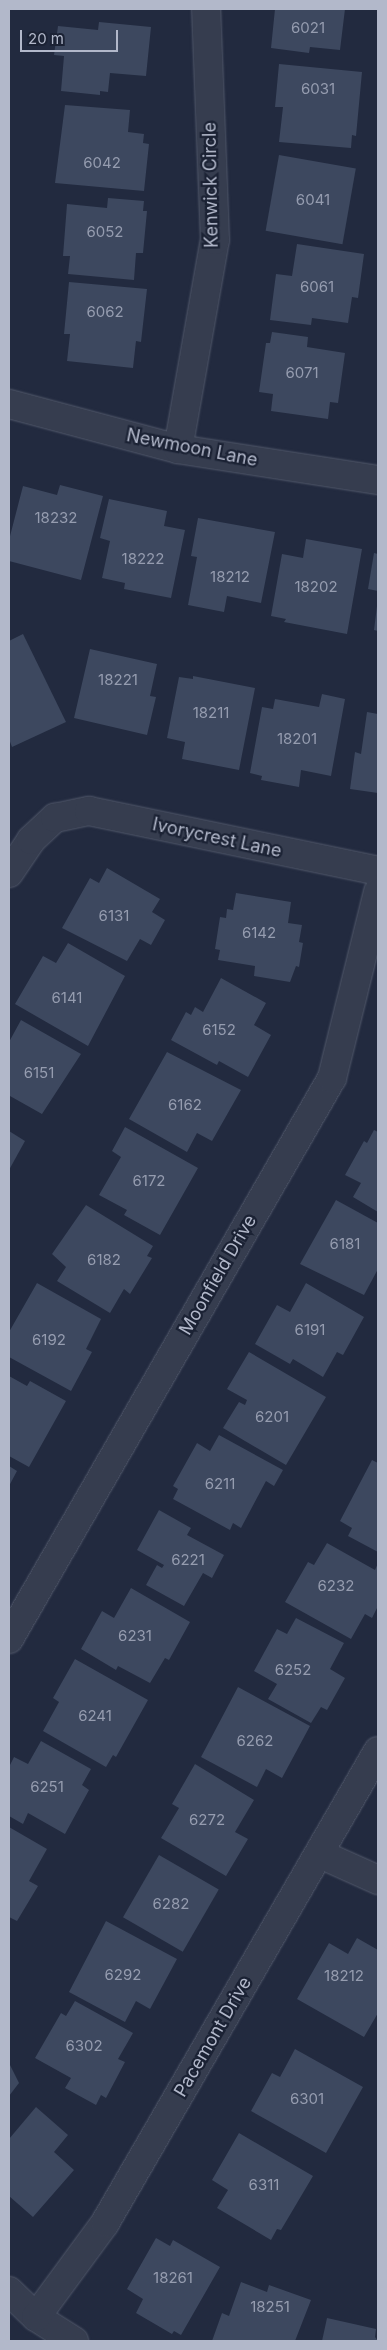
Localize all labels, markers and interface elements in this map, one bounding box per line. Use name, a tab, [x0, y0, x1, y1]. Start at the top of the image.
house number: 6021	[291, 19, 325, 37]
scale bar	[22, 20, 120, 52]
text: 20 m	[28, 29, 64, 48]
house number: 6031	[301, 80, 335, 98]
street label: Kenwick Circle	[199, 122, 223, 248]
house number: 6042	[83, 154, 121, 172]
house number: 6041	[296, 191, 330, 209]
house number: 6052	[86, 223, 124, 241]
house number: 6061	[300, 278, 334, 296]
house number: 6062	[86, 303, 124, 321]
house number: 6071	[285, 364, 319, 382]
street label: Newmoon Lane	[125, 425, 259, 471]
house number: 18232	[35, 509, 77, 527]
house number: 18222	[122, 550, 164, 568]
house number: 18212	[210, 568, 250, 586]
house number: 18202	[294, 578, 338, 596]
house number: 18221	[98, 671, 138, 689]
house number: 18211	[193, 704, 229, 722]
house number: 18201	[277, 730, 317, 748]
street label: Ivorycrest Lane	[150, 814, 284, 862]
house number: 6131	[99, 907, 129, 925]
house number: 6142	[242, 924, 276, 942]
house number: 6141	[52, 989, 82, 1007]
house number: 6152	[202, 1021, 236, 1039]
house number: 6151	[24, 1064, 54, 1082]
house number: 6162	[168, 1096, 202, 1114]
house number: 6172	[132, 1172, 166, 1190]
street label: Moonfield Drive	[175, 1211, 261, 1339]
house number: 6181	[330, 1235, 360, 1253]
house number: 6182	[87, 1251, 121, 1269]
house number: 6191	[295, 1321, 325, 1339]
house number: 6192	[32, 1331, 66, 1349]
house number: 6201	[255, 1408, 289, 1426]
house number: 6211	[205, 1475, 235, 1493]
house number: 6221	[171, 1551, 205, 1569]
house number: 6232	[318, 1577, 354, 1595]
house number: 6231	[118, 1627, 152, 1645]
house number: 6252	[275, 1661, 311, 1679]
house number: 6241	[78, 1707, 112, 1725]
house number: 6262	[237, 1732, 273, 1750]
house number: 6251	[30, 1778, 64, 1796]
house number: 6272	[189, 1811, 225, 1829]
house number: 6282	[153, 1895, 189, 1913]
house number: 6292	[105, 1966, 141, 1984]
house number: 18212	[324, 1967, 364, 1985]
street label: Pacemont Drive	[170, 1973, 256, 2101]
house number: 6302	[65, 2037, 103, 2055]
house number: 6301	[290, 2090, 324, 2108]
house number: 6311	[249, 2176, 279, 2194]
house number: 18261	[153, 2269, 193, 2287]
house number: 18251	[250, 2298, 290, 2316]

